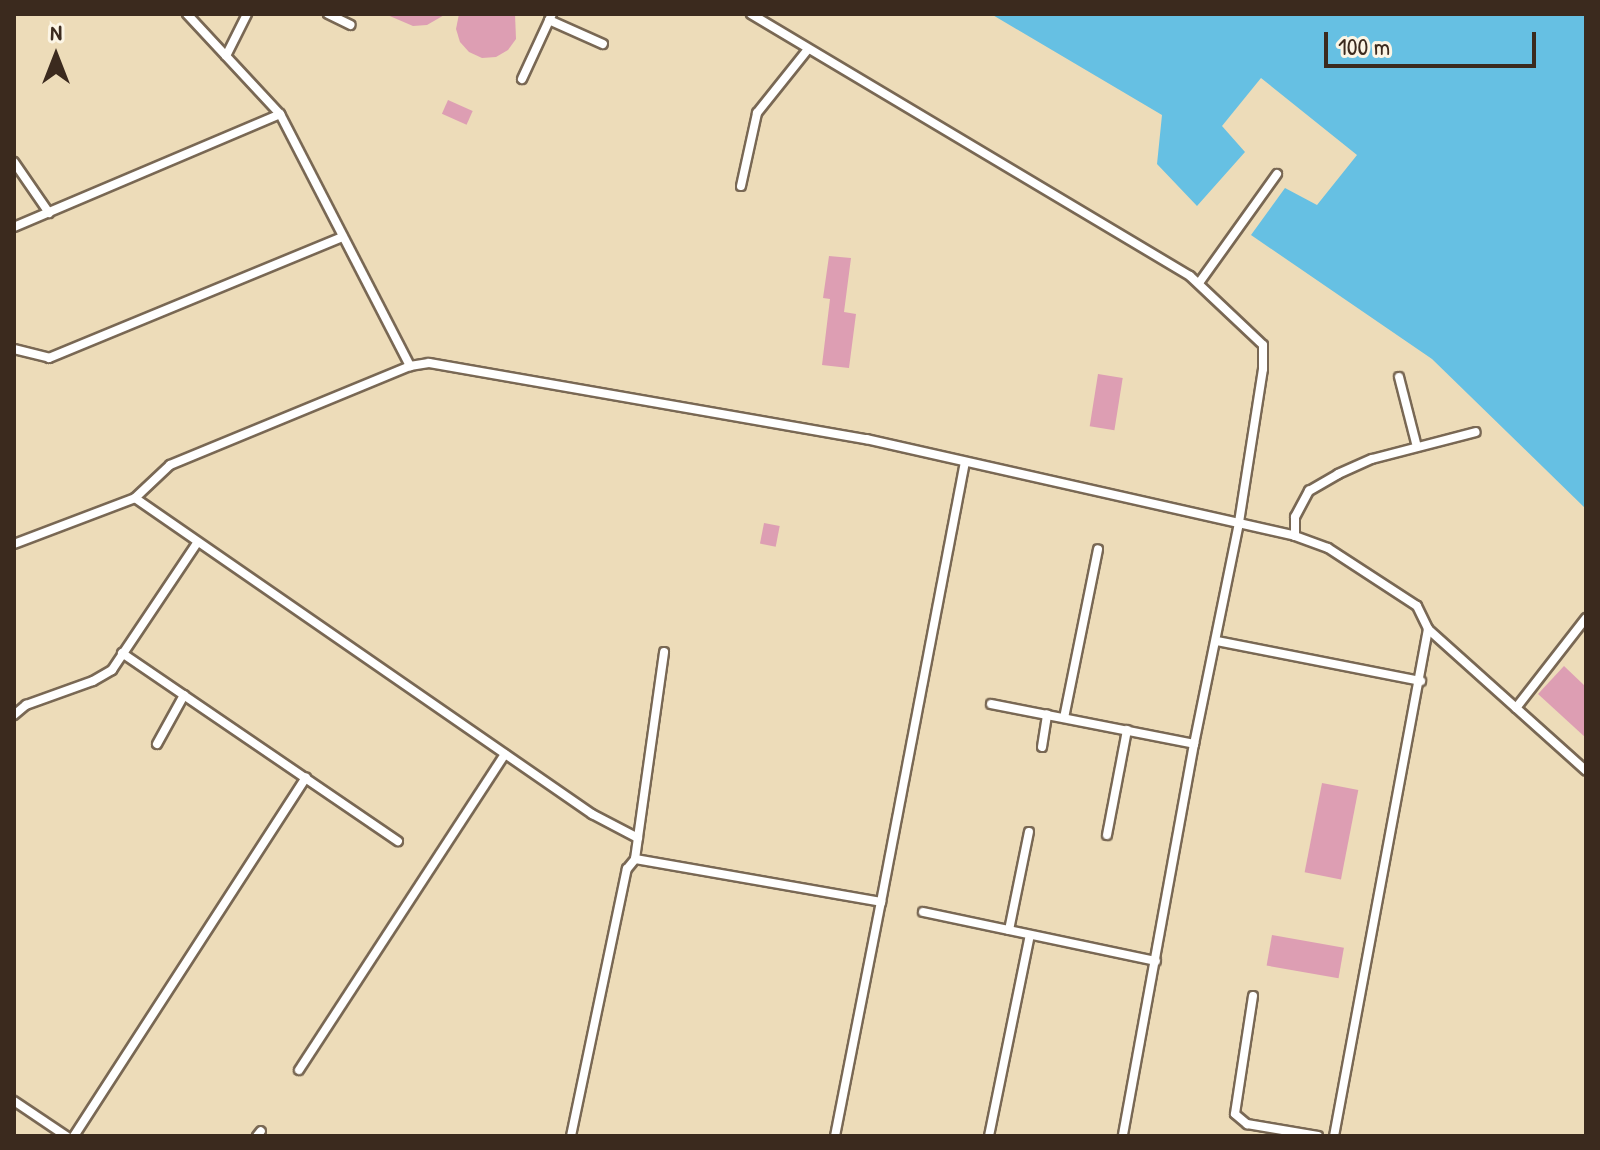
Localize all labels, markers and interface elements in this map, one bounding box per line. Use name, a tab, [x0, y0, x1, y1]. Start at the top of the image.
north arrow	[16, 16, 96, 96]
scale bar	[1328, 16, 1540, 66]
text: N	[50, 17, 62, 47]
text: 100 m	[1338, 30, 1390, 62]

